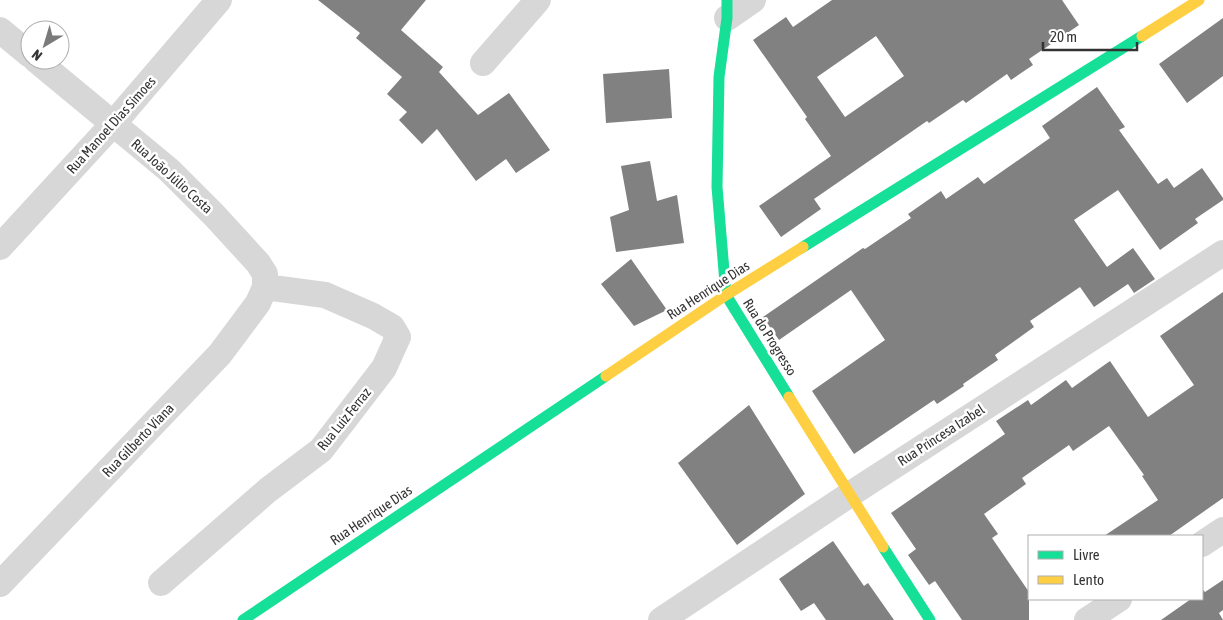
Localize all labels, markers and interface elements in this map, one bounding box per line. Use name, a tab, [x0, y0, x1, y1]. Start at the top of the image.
north arrow	[20, 20, 70, 70]
scale bar	[1043, 20, 1137, 52]
text: 20 m	[1050, 28, 1077, 45]
text: N	[29, 46, 45, 64]
street label: Rua Manoel Dias Simoes	[63, 73, 159, 177]
street label: Rua João Júlio Costa	[128, 135, 216, 217]
street label: Rua Henrique Dias	[664, 257, 752, 323]
street label: Rua do Progresso	[740, 295, 800, 379]
street label: Rua Luiz Ferraz	[314, 385, 374, 453]
street label: Rua Gilberto Viana	[99, 400, 177, 480]
street label: Rua Princesa Izabel	[895, 401, 987, 469]
street label: Rua Henrique Dias	[327, 482, 415, 548]
legend	[1028, 535, 1203, 600]
text: Livre	[1073, 546, 1100, 563]
text: Lento	[1073, 571, 1104, 588]

